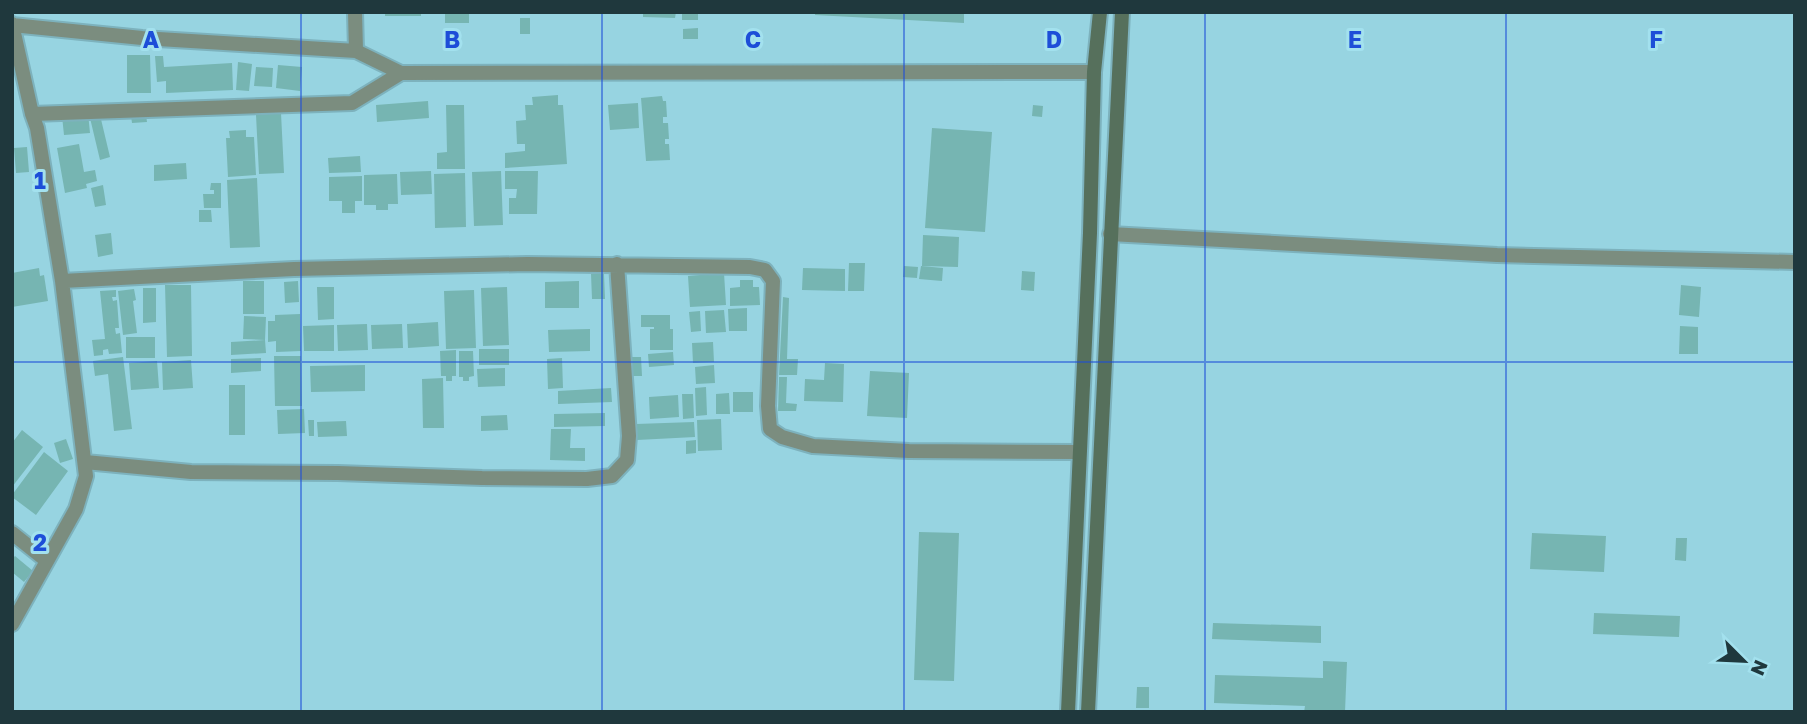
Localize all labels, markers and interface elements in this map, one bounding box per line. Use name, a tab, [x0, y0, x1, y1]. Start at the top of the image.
text: A	[143, 25, 160, 53]
text: B	[444, 25, 460, 53]
text: C	[745, 25, 761, 53]
text: D	[1046, 25, 1062, 53]
text: E	[1348, 25, 1362, 53]
text: F	[1649, 25, 1663, 53]
text: 1	[34, 166, 46, 194]
text: 2	[33, 528, 47, 556]
north arrow	[1709, 626, 1779, 696]
text: N	[1747, 657, 1773, 679]

